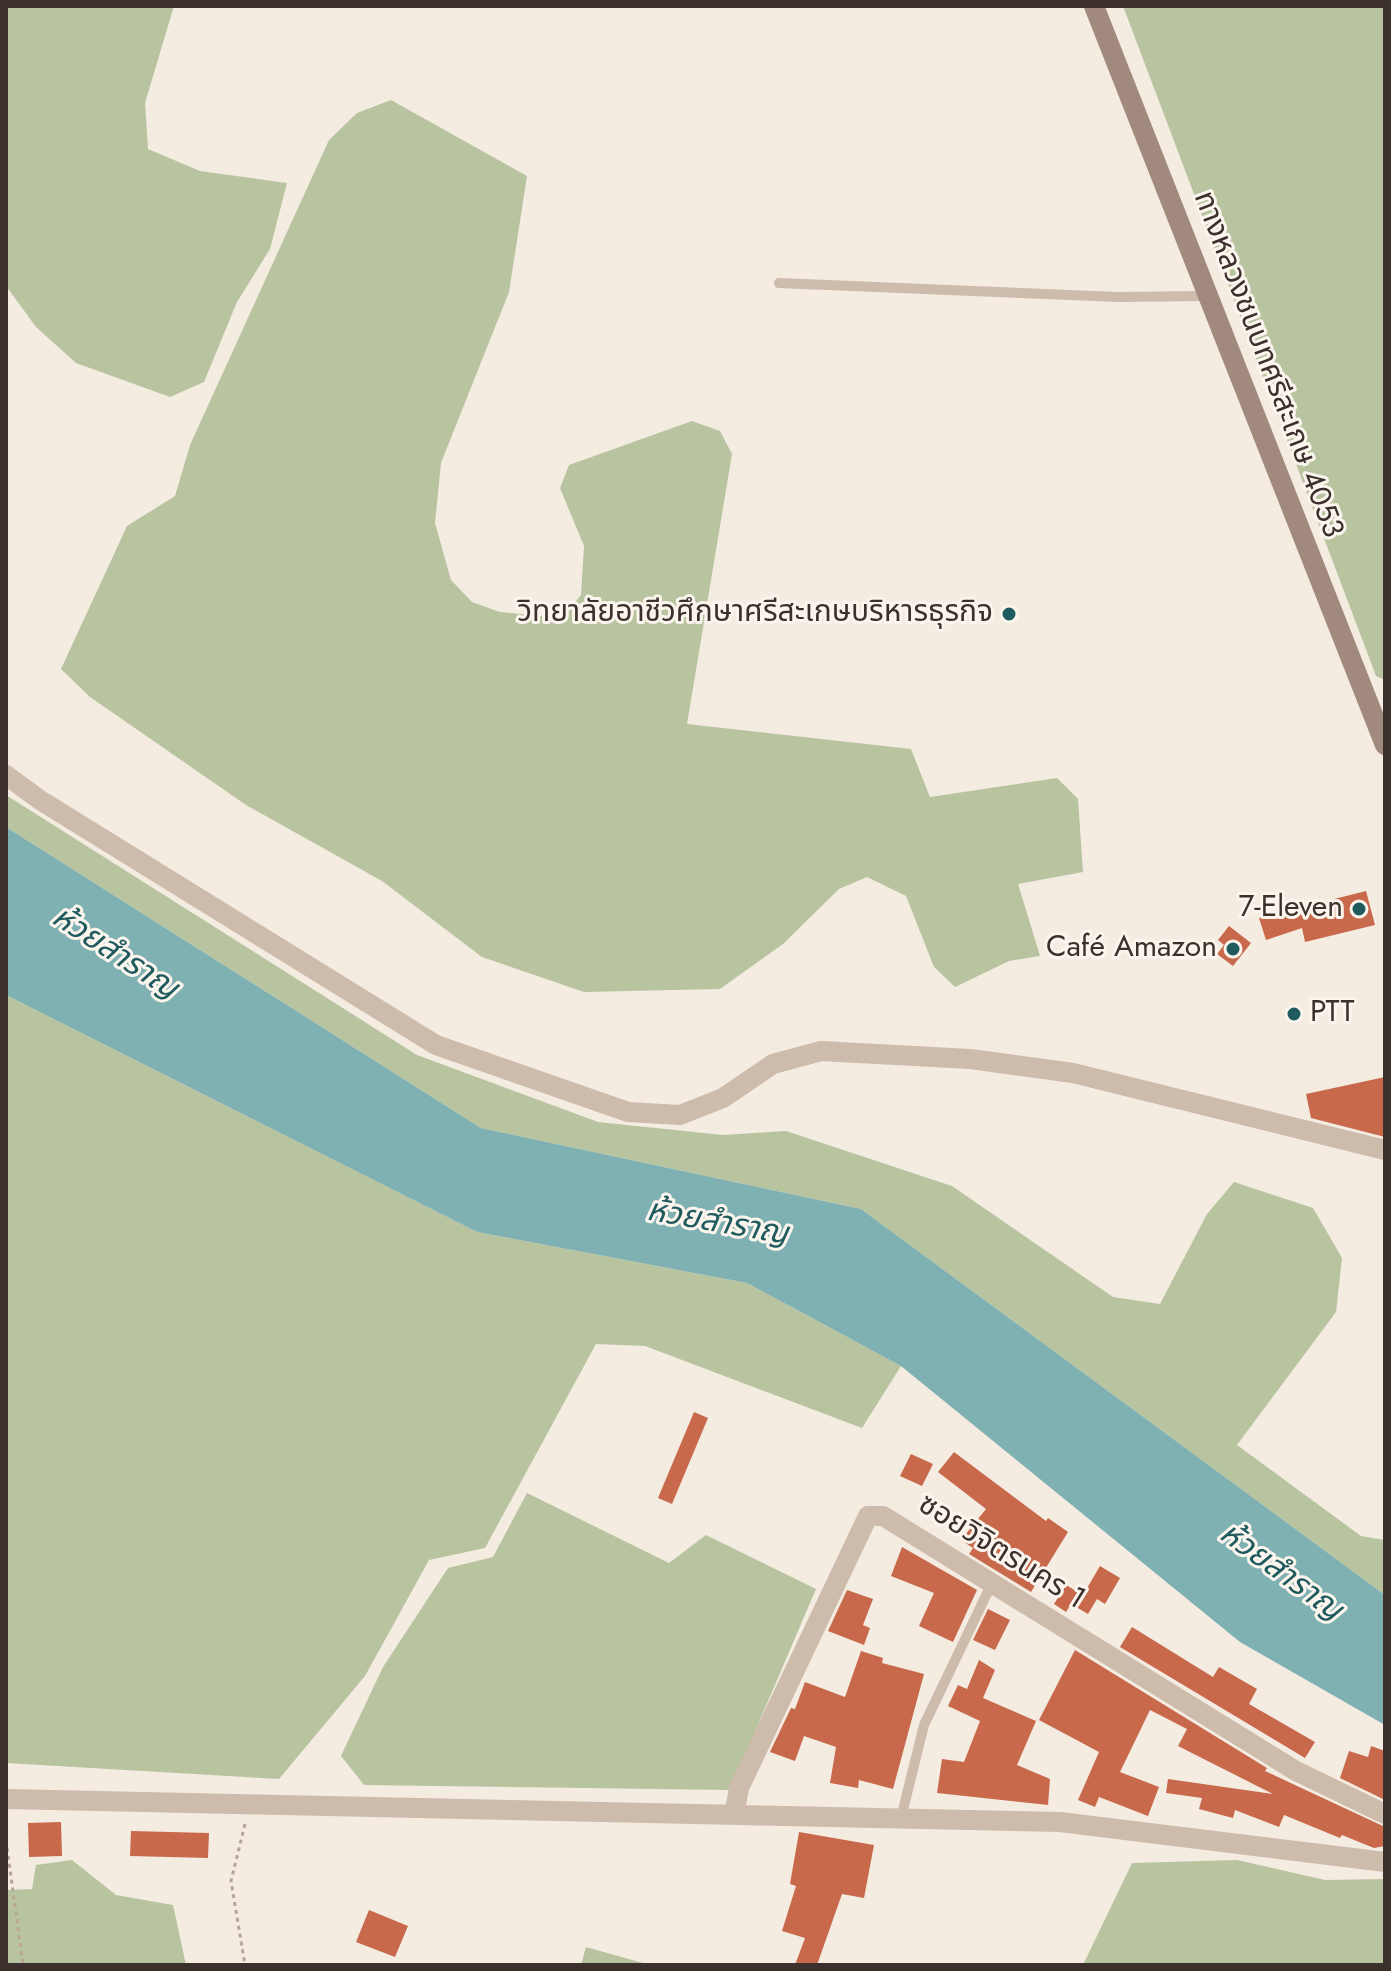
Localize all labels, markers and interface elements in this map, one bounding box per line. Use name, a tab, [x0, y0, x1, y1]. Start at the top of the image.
street label: ทางหลวงชนบทศรีสะเกษ 4053	[1184, 187, 1350, 543]
place label: วิทยาลัยอาชีวศึกษาศรีสะเกษบริหารธุรกิจ	[517, 596, 993, 632]
marker: วิทยาลัยอาชีวศึกษาศรีสะเกษบริหารธุรกิจ	[1000, 605, 1018, 623]
place label: 7-Eleven	[1239, 891, 1343, 927]
water label: ห้วยสำราญ	[44, 899, 184, 1009]
marker: 7-Eleven	[1350, 900, 1368, 918]
place label: Café Amazon	[1046, 931, 1217, 967]
marker: Café Amazon	[1224, 940, 1242, 958]
place label: PTT	[1310, 996, 1354, 1032]
marker: PTT	[1285, 1005, 1303, 1023]
water label: ห้วยสำราญ	[643, 1193, 791, 1255]
street label: ซอยวิจิตรนคร 1	[911, 1487, 1091, 1619]
water label: ห้วยสำราญ	[1211, 1516, 1349, 1630]

